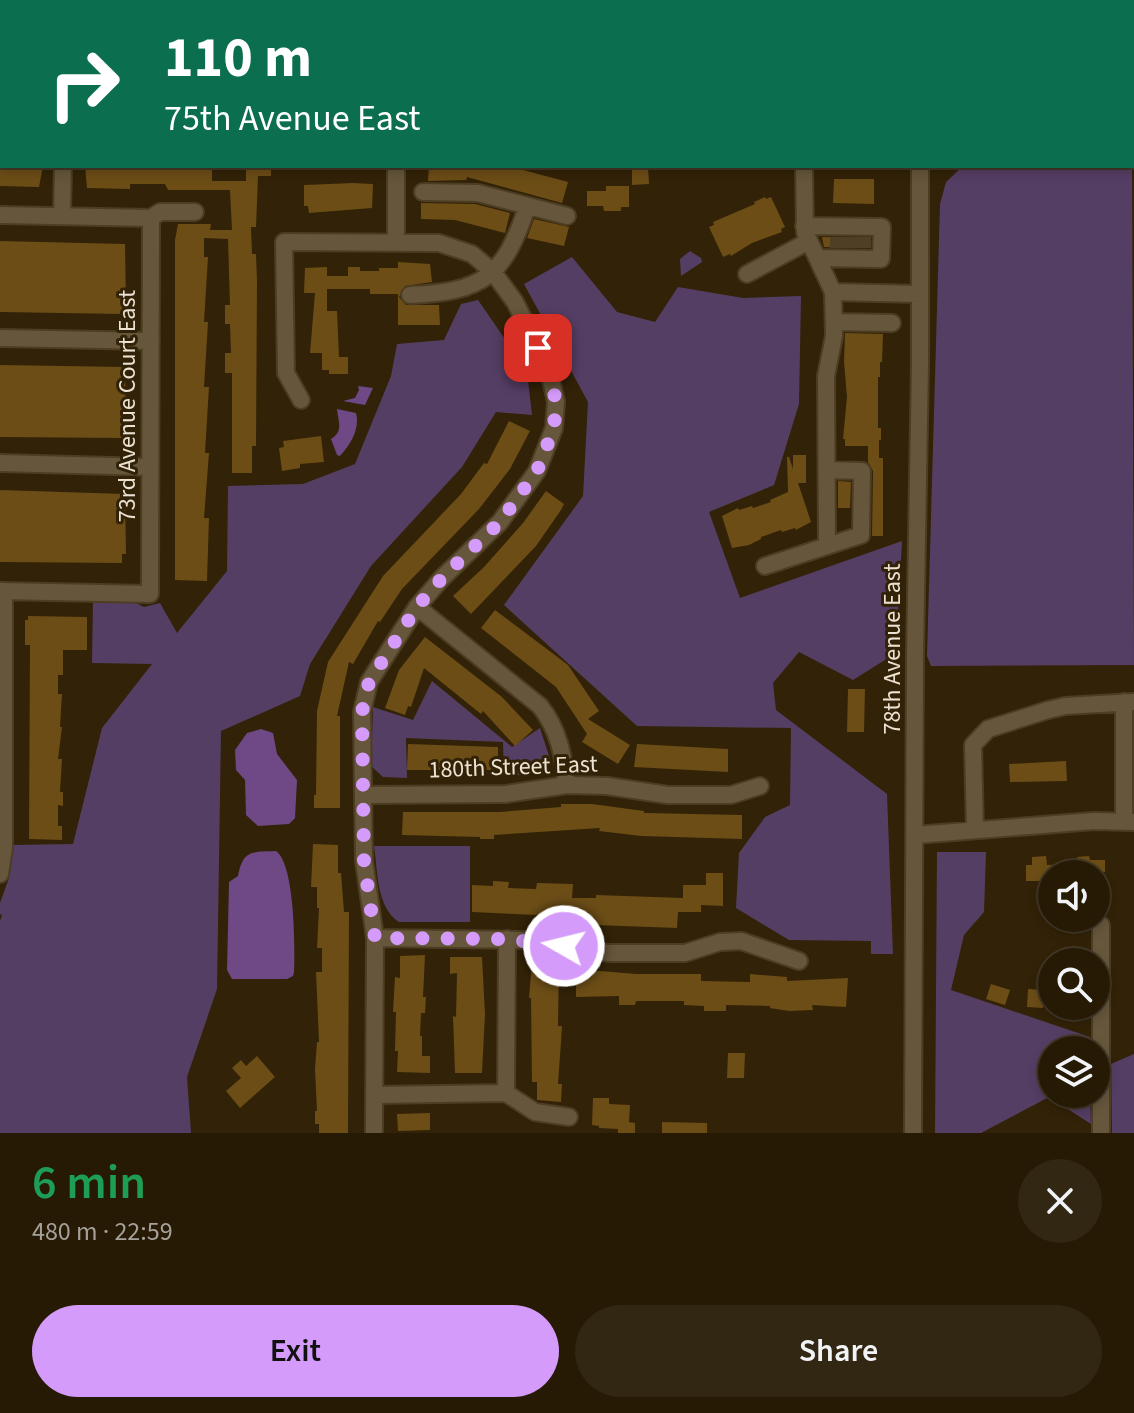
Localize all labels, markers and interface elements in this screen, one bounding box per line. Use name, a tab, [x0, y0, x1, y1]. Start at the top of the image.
text: 110 m	[164, 19, 312, 98]
icon: right	[32, 32, 136, 136]
text: 75th Avenue East	[164, 93, 421, 144]
street label: 73rd Avenue Court East	[110, 290, 145, 522]
pin	[504, 314, 572, 382]
icon: arrive	[516, 326, 560, 370]
street label: 78th Avenue East	[875, 563, 910, 735]
street label: 180th Street East	[428, 747, 598, 787]
map controls	[1038, 860, 1110, 1108]
button: sound	[1038, 860, 1110, 932]
position arrow	[522, 904, 606, 988]
button: search	[1038, 948, 1110, 1020]
button: layers	[1038, 1036, 1110, 1108]
text: 6 min	[32, 1149, 146, 1217]
button: close	[1018, 1159, 1102, 1243]
text: 480 m · 22:59	[32, 1213, 173, 1250]
button: Exit	[32, 1305, 559, 1397]
button: Share	[575, 1305, 1102, 1397]

